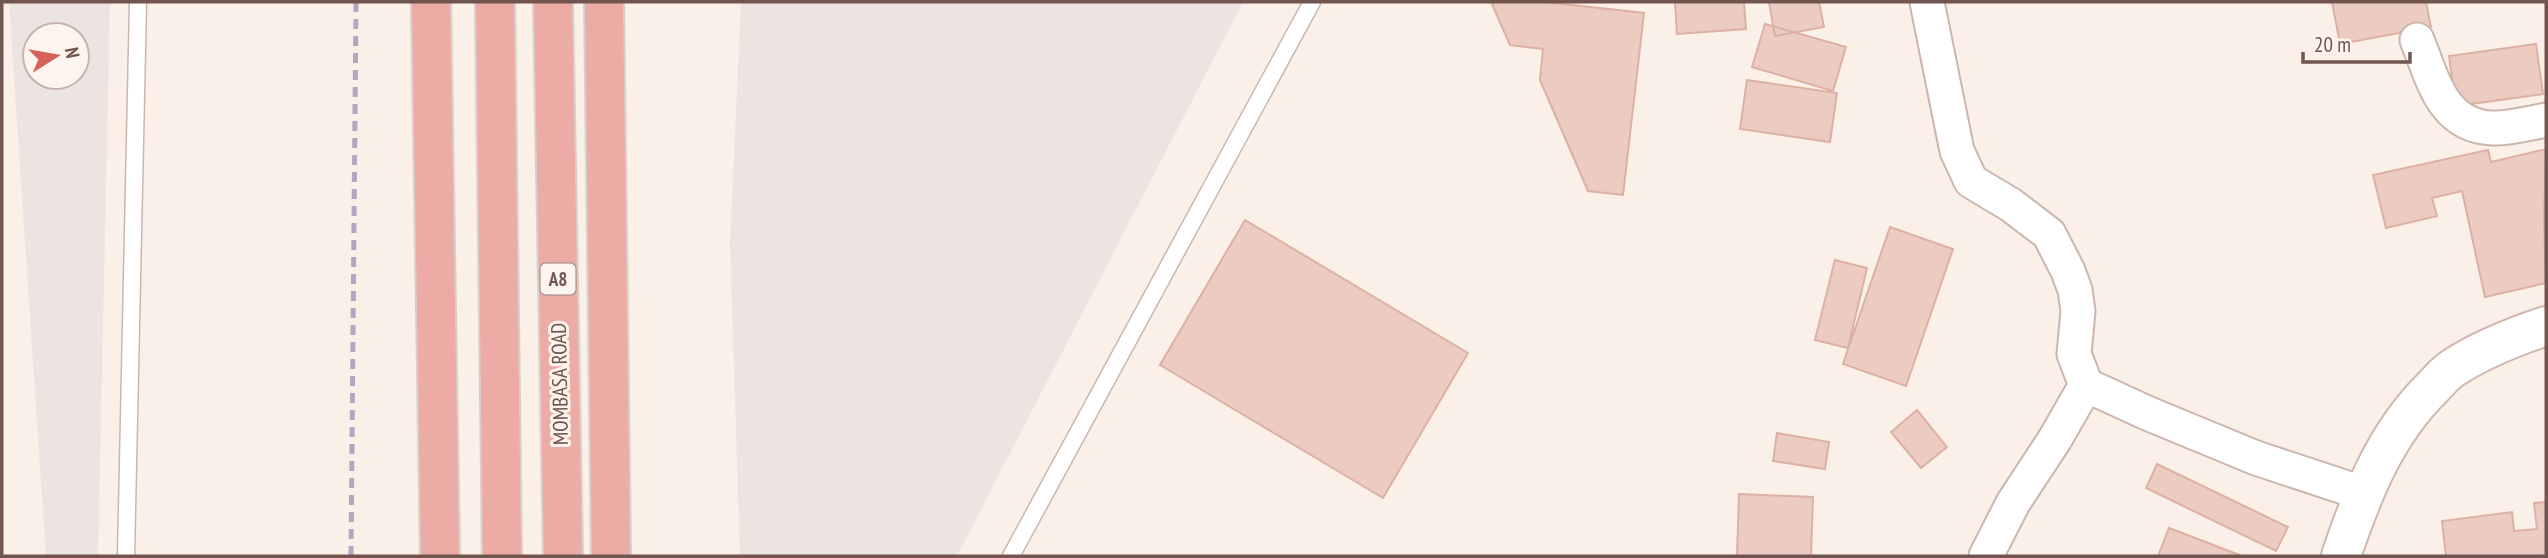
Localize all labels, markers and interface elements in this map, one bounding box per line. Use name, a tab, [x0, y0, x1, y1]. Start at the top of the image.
north arrow	[21, 21, 91, 91]
scale bar	[2303, 21, 2410, 65]
text: 20 m	[2314, 31, 2351, 58]
text: N	[60, 45, 85, 60]
road number: A8	[540, 264, 576, 294]
street label: MOMBASA ROAD	[545, 323, 574, 445]

